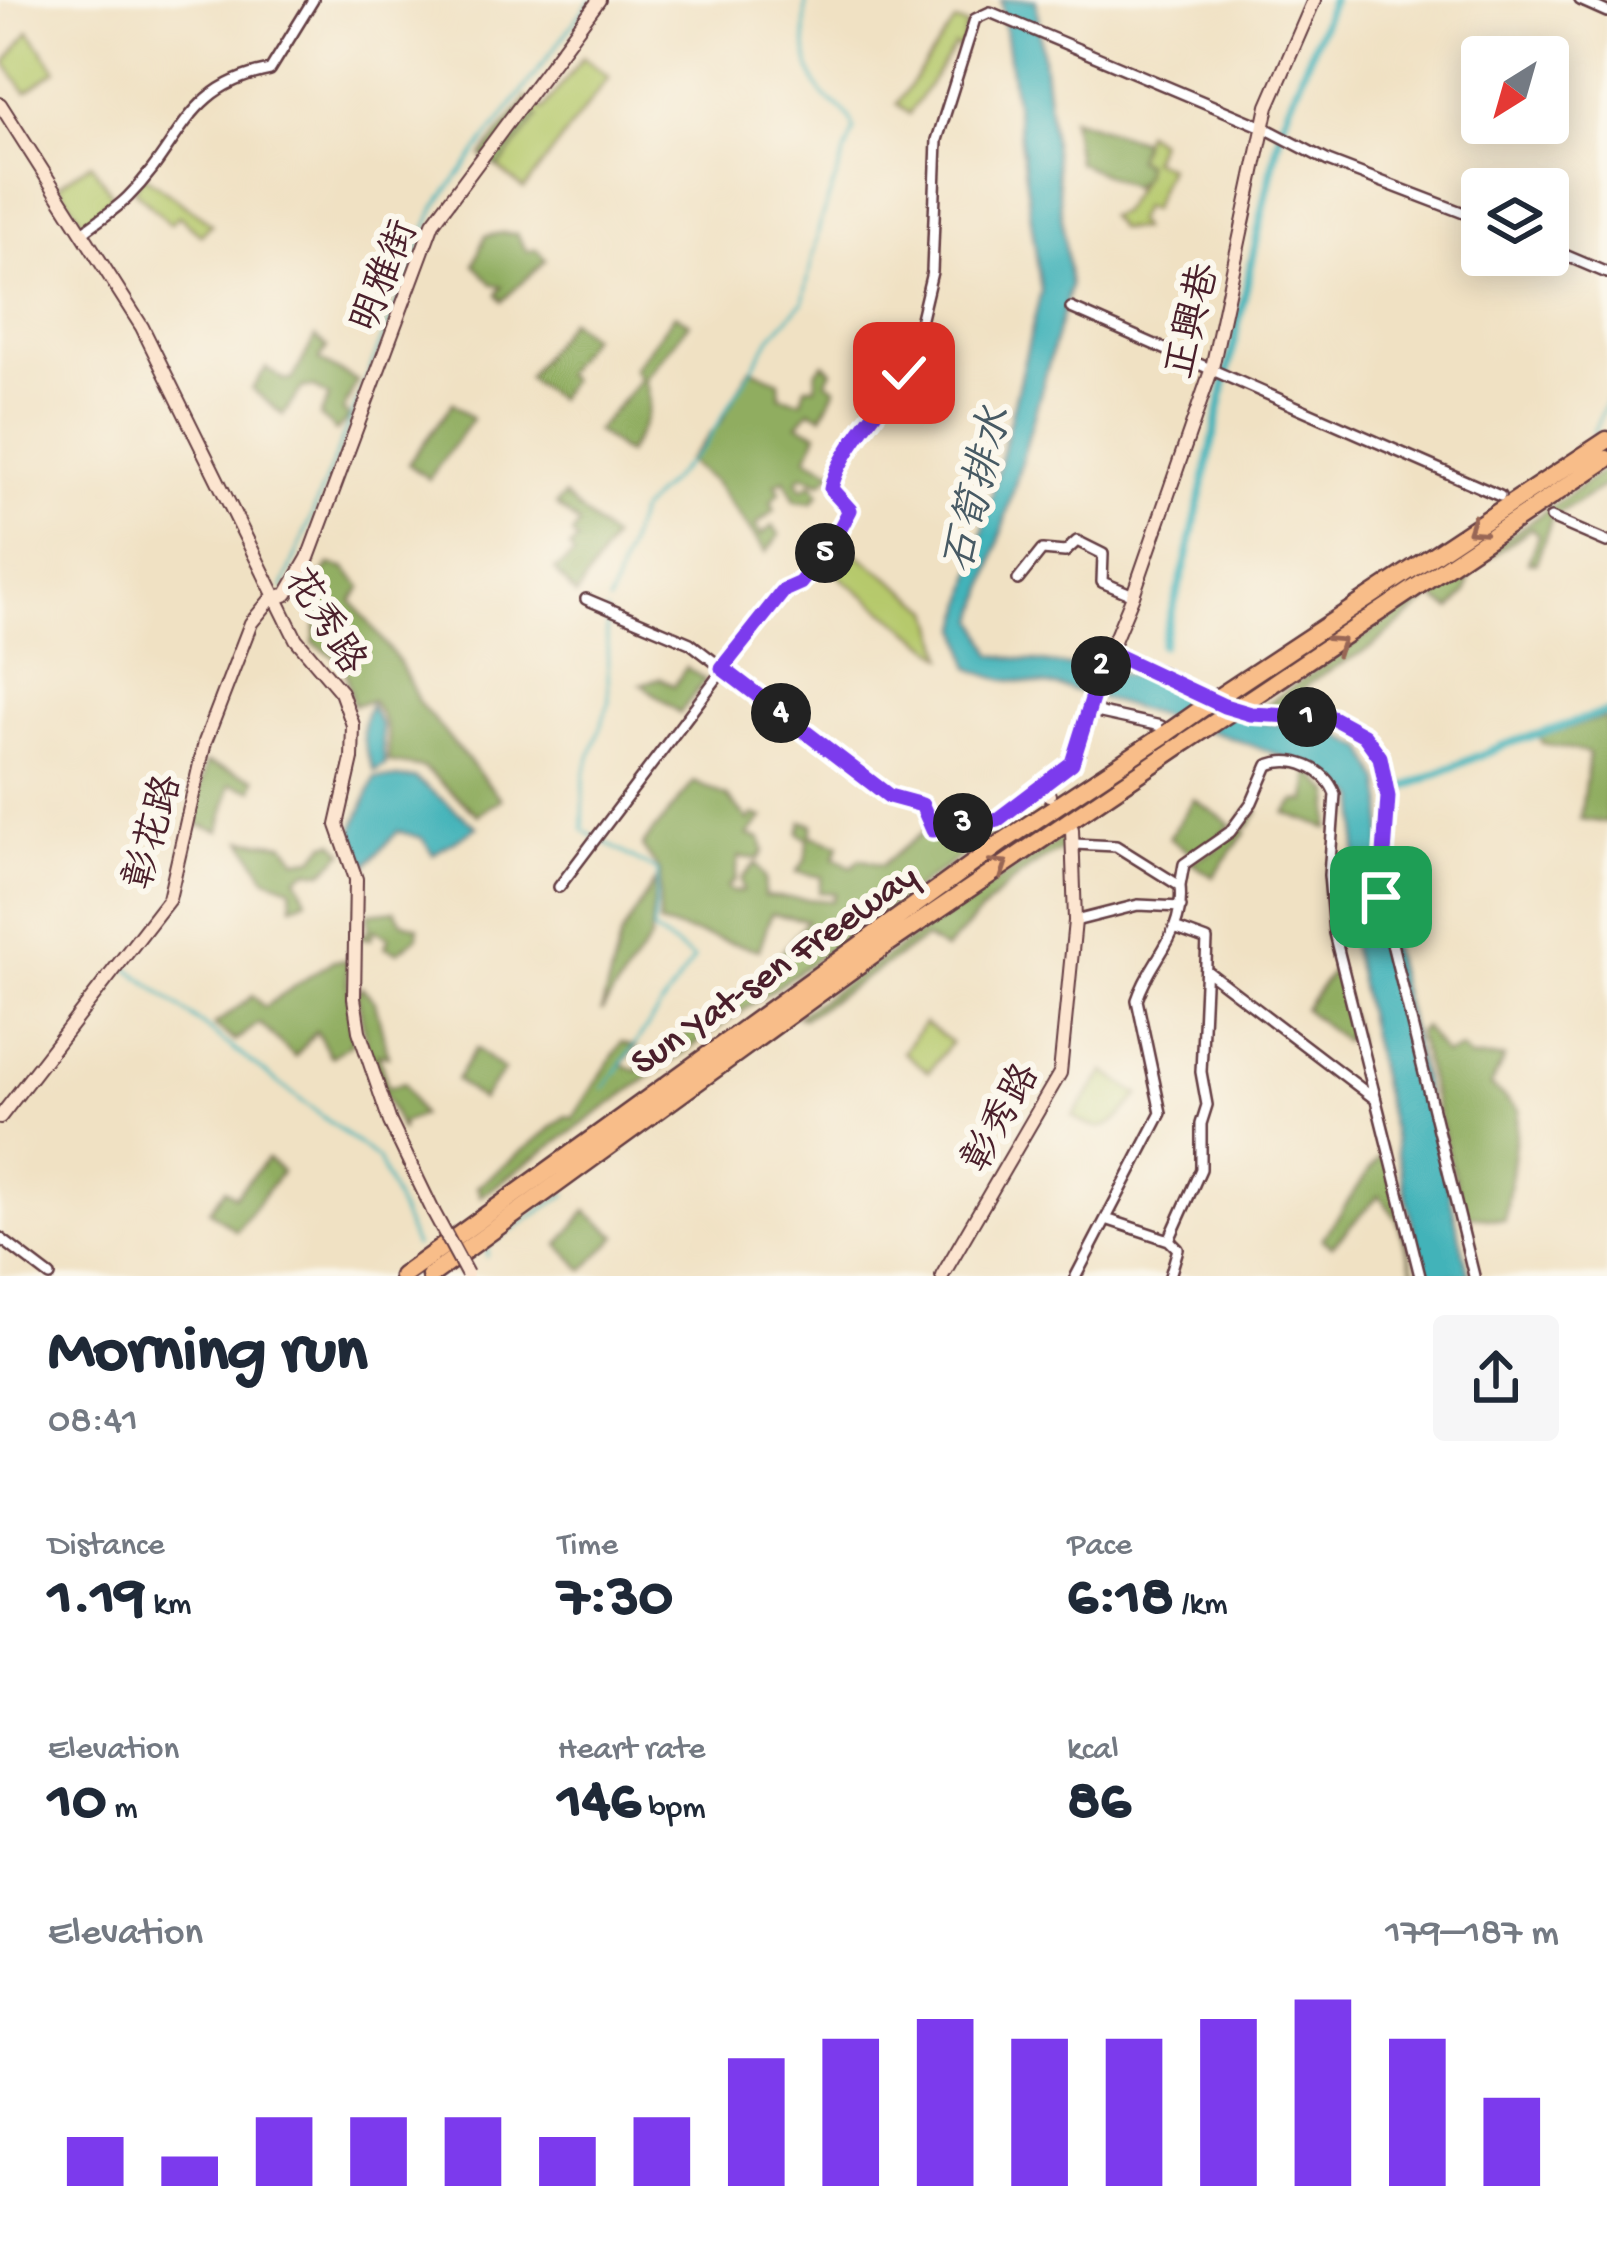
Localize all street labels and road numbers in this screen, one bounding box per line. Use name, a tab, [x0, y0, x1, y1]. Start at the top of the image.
street label: 明雅街	[341, 214, 431, 340]
street label: 正興巷	[1157, 259, 1232, 384]
street label: 花秀路	[272, 559, 375, 685]
street label: 彰花路	[116, 770, 195, 896]
street label: Sun Yat-sen Freeway	[624, 856, 928, 1088]
street label: 彰秀路	[953, 1056, 1053, 1182]

